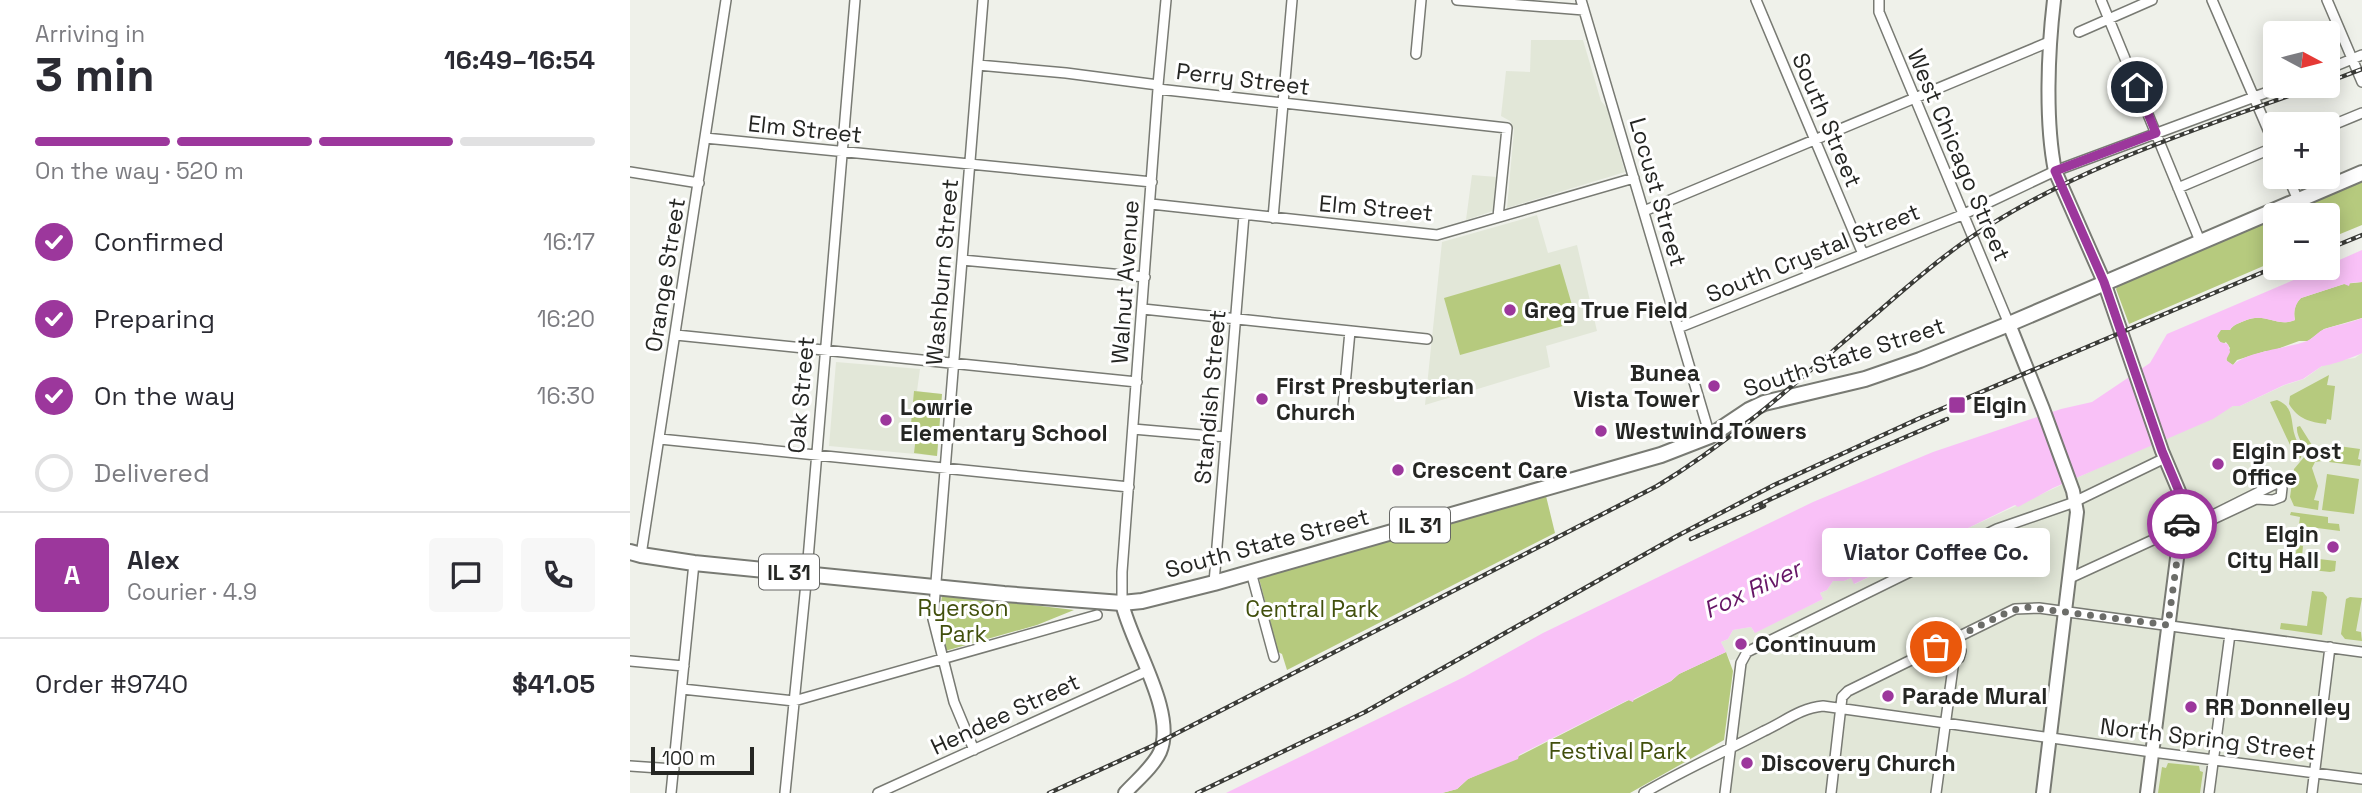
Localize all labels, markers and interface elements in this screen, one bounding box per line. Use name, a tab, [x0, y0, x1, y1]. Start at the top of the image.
text: Arriving in	[35, 19, 145, 49]
north arrow	[2263, 21, 2340, 98]
map controls	[2263, 21, 2340, 280]
text: 16:49–16:54	[444, 43, 595, 77]
street label: West Chicago Street	[1901, 44, 2017, 266]
text: 3 min	[35, 46, 155, 104]
street label: South Street	[1785, 48, 1869, 192]
street label: Perry Street	[1174, 56, 1312, 102]
pin	[2107, 57, 2167, 117]
icon: home	[2118, 68, 2156, 106]
street label: Elm Street	[746, 108, 864, 150]
button: +	[2263, 112, 2340, 189]
street label: Locust Street	[1622, 114, 1694, 270]
text: On the way · 520 m	[35, 156, 244, 186]
street label: Washburn Street	[919, 178, 965, 366]
street label: Elm Street	[1318, 188, 1434, 228]
street label: Orange Street	[638, 196, 692, 354]
street label: South Crystal Street	[1702, 196, 1924, 310]
street label: Walnut Avenue	[1104, 199, 1146, 365]
button: −	[2263, 203, 2340, 280]
icon: check	[35, 223, 73, 261]
text: Confirmed	[94, 225, 224, 259]
text: 16:17	[543, 227, 595, 257]
place label: Greg True Field	[1524, 295, 1688, 325]
icon: check	[35, 300, 73, 338]
text: Preparing	[94, 302, 215, 336]
marker: Greg True Field	[1502, 302, 1518, 318]
text: 16:20	[537, 304, 595, 334]
street label: Standish Street	[1187, 309, 1233, 485]
street label: South State Street	[1739, 310, 1949, 404]
street label: Oak Street	[781, 335, 821, 455]
place label: Bunea Vista Tower	[1573, 358, 1700, 414]
place label: First Presbyterian Church	[1276, 371, 1474, 427]
icon: check	[35, 377, 73, 415]
marker: Bunea Vista Tower	[1706, 378, 1722, 394]
text: On the way	[94, 379, 235, 413]
text: 16:30	[537, 381, 595, 411]
place label: Elgin	[1973, 390, 2027, 420]
marker: First Presbyterian Church	[1254, 391, 1270, 407]
place label: Lowrie Elementary School	[900, 392, 1108, 448]
marker: Elgin	[1947, 395, 1967, 415]
marker: Lowrie Elementary School	[878, 412, 894, 428]
place label: Westwind Towers	[1615, 416, 1807, 446]
marker: Westwind Towers	[1593, 423, 1609, 439]
place label: Elgin Post Office	[2232, 436, 2342, 492]
place label: Crescent Care	[1412, 455, 1568, 485]
text: Delivered	[94, 456, 210, 490]
marker: Elgin Post Office	[2210, 456, 2226, 472]
marker: Crescent Care	[1390, 462, 1406, 478]
courier	[2147, 489, 2217, 559]
street label: South State Street	[1162, 501, 1372, 585]
icon: car	[2163, 505, 2201, 543]
road number: IL 31	[1390, 508, 1450, 542]
place label: Elgin City Hall	[2227, 519, 2319, 575]
callout: Viator Coffee Co.	[1822, 528, 2050, 577]
text: Viator Coffee Co.	[1843, 537, 2029, 567]
button: chat	[429, 538, 503, 612]
button: phone	[521, 538, 595, 612]
marker: Elgin City Hall	[2325, 539, 2341, 555]
text: Alex	[127, 543, 180, 577]
water label: Fox River	[1698, 552, 1808, 625]
road number: IL 31	[759, 554, 819, 590]
text: A	[64, 558, 80, 592]
text: Courier · 4.9	[127, 577, 257, 607]
park label: Ryerson Park	[917, 593, 1009, 649]
park label: Central Park	[1245, 594, 1379, 624]
pin	[1906, 617, 1966, 677]
icon: bag	[1917, 628, 1955, 666]
place label: Continuum	[1755, 629, 1876, 659]
marker: Continuum	[1733, 636, 1749, 652]
street label: Hendee Street	[926, 666, 1084, 762]
text: Order #9740	[35, 667, 188, 701]
text: $41.05	[512, 667, 595, 701]
place label: Parade Mural	[1902, 681, 2047, 711]
marker: Parade Mural	[1880, 688, 1896, 704]
place label: RR Donnelley	[2205, 692, 2351, 722]
marker: RR Donnelley	[2183, 699, 2199, 715]
street label: North Spring Street	[2098, 711, 2318, 767]
park label: Festival Park	[1549, 736, 1687, 766]
scale bar	[651, 744, 754, 776]
text: 100 m	[662, 746, 716, 771]
place label: Discovery Church	[1761, 748, 1956, 778]
marker: Discovery Church	[1739, 755, 1755, 771]

